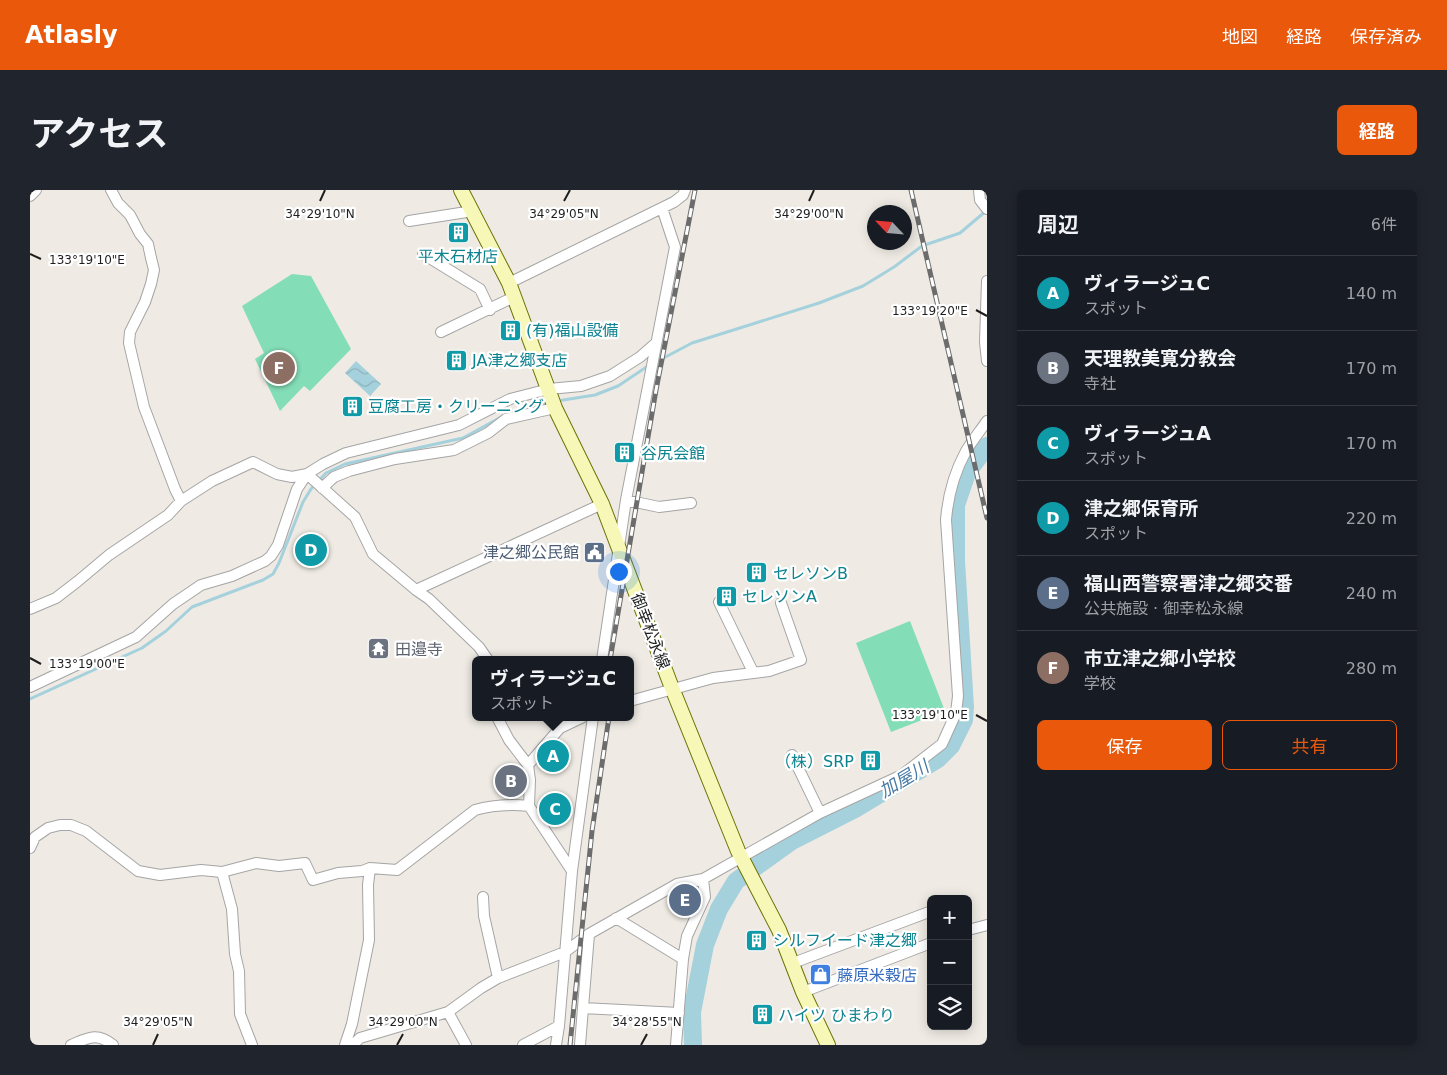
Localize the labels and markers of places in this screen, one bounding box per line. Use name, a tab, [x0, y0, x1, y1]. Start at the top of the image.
building icon: 平木石材店	[446, 220, 470, 244]
place label: 平木石材店	[418, 247, 498, 266]
building icon: (有)福山設備	[498, 318, 522, 342]
place label: (有)福山設備	[526, 321, 619, 340]
building icon: JA津之郷支店	[444, 348, 468, 372]
pin: F	[263, 349, 295, 387]
place label: JA津之郷支店	[471, 351, 567, 370]
building icon: 豆腐工房・クリーニング	[340, 394, 364, 418]
place label: 豆腐工房・クリーニング	[368, 397, 544, 416]
building icon: 谷尻会館	[613, 441, 637, 465]
place label: 谷尻会館	[641, 444, 705, 463]
pin: D	[295, 531, 327, 569]
public building icon: 津之郷公民館	[583, 540, 607, 564]
place label: 津之郷公民館	[483, 543, 579, 562]
building icon: セレソンB	[745, 561, 769, 585]
place label: セレソンB	[773, 564, 848, 583]
building icon: セレソンA	[714, 584, 738, 608]
place label: セレソンA	[742, 587, 817, 606]
temple icon: 田邉寺	[367, 637, 391, 661]
place label: 田邉寺	[395, 640, 443, 659]
pin: A	[537, 737, 569, 775]
building icon: （株）SRP	[858, 749, 882, 773]
place label: （株）SRP	[775, 752, 854, 771]
pin: B	[495, 762, 527, 800]
pin: C	[539, 790, 571, 828]
pin: E	[669, 881, 701, 919]
building icon: シルフイード津之郷	[745, 928, 769, 952]
place label: シルフイード津之郷	[773, 931, 917, 950]
shop icon: 藤原米穀店	[809, 963, 833, 987]
place label: 藤原米穀店	[837, 966, 917, 985]
building icon: ハイツ ひまわり	[750, 1003, 774, 1027]
place label: ハイツ ひまわり	[778, 1006, 895, 1025]

